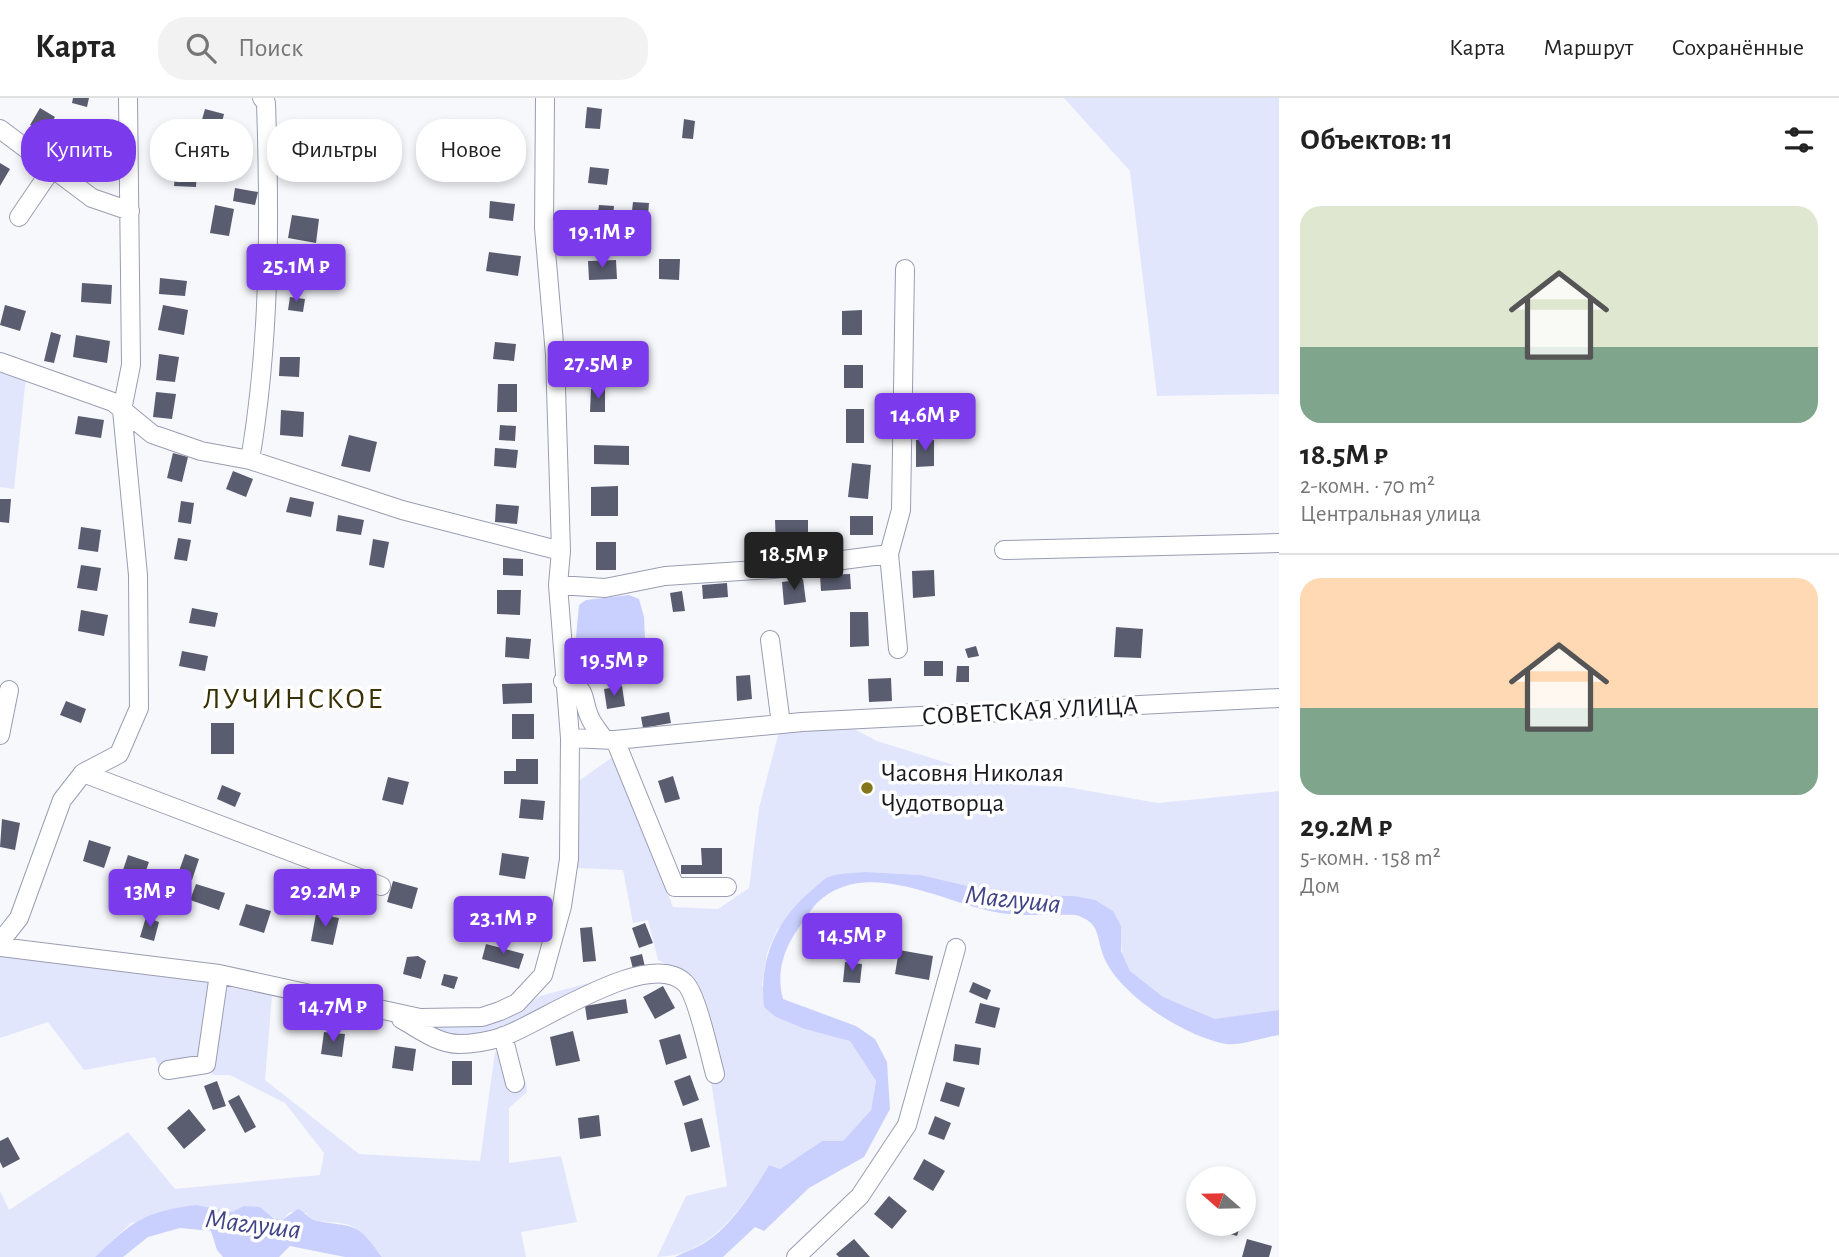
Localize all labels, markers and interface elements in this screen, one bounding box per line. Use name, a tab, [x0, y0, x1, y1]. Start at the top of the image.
search box	[158, 17, 648, 80]
icon: search	[182, 29, 220, 67]
text: Карта	[35, 31, 116, 64]
text: Поиск	[238, 35, 303, 61]
text: Карта	[1449, 36, 1505, 60]
text: Маршрут	[1543, 36, 1633, 60]
text: Сохранённые	[1671, 36, 1804, 60]
chip: Купить	[21, 119, 136, 182]
chip: Снять	[150, 119, 253, 182]
chip: Фильтры	[267, 119, 402, 182]
chip: Новое	[416, 119, 526, 182]
icon: filters	[1780, 121, 1818, 159]
text: Объектов: 11	[1300, 125, 1453, 155]
pin: 19.1M ₽	[537, 211, 667, 270]
text: 19.1M ₽	[569, 221, 635, 244]
pin: 25.1M ₽	[231, 244, 361, 304]
icon: home	[1496, 252, 1622, 378]
text: 25.1M ₽	[263, 255, 329, 278]
pin: 27.5M ₽	[533, 342, 663, 401]
text: 27.5M ₽	[564, 352, 632, 375]
pin: 14.6M ₽	[860, 394, 990, 453]
text: 14.6M ₽	[891, 404, 959, 427]
text: 18.5M ₽	[1300, 440, 1388, 470]
text: 2-комн. · 70 m²	[1300, 475, 1435, 498]
text: Центральная улица	[1300, 503, 1481, 526]
pin: 18.5M ₽	[729, 532, 859, 592]
text: 18.5M ₽	[760, 543, 828, 566]
icon: home	[1496, 624, 1622, 750]
pin: 19.5M ₽	[549, 638, 679, 698]
text: 19.5M ₽	[580, 649, 648, 672]
district label: ЛУЧИНСКОЕ	[203, 684, 385, 714]
street label: СОВЕТСКАЯ УЛИЦА	[921, 692, 1139, 730]
place label: Часовня Николая Чудотворца	[881, 760, 1064, 816]
marker: Часовня Николая Чудотворца	[859, 780, 875, 796]
text: 29.2M ₽	[1300, 812, 1392, 842]
text: 5-комн. · 158 m²	[1300, 847, 1441, 870]
pin: 13M ₽	[101, 870, 199, 929]
pin: 29.2M ₽	[260, 870, 390, 929]
text: Дом	[1300, 875, 1340, 898]
text: 13M ₽	[125, 880, 175, 903]
text: 29.2M ₽	[290, 880, 360, 903]
water label: Маглуша	[964, 881, 1062, 919]
pin: 23.1M ₽	[438, 896, 568, 956]
text: 23.1M ₽	[470, 907, 536, 930]
pin: 14.5M ₽	[787, 914, 917, 973]
text: 14.5M ₽	[818, 924, 886, 947]
pin: 14.7M ₽	[268, 984, 398, 1044]
text: 14.7M ₽	[299, 995, 367, 1018]
north arrow	[1186, 1166, 1256, 1236]
map controls	[1186, 1166, 1256, 1236]
water label: Маглуша	[204, 1205, 302, 1245]

